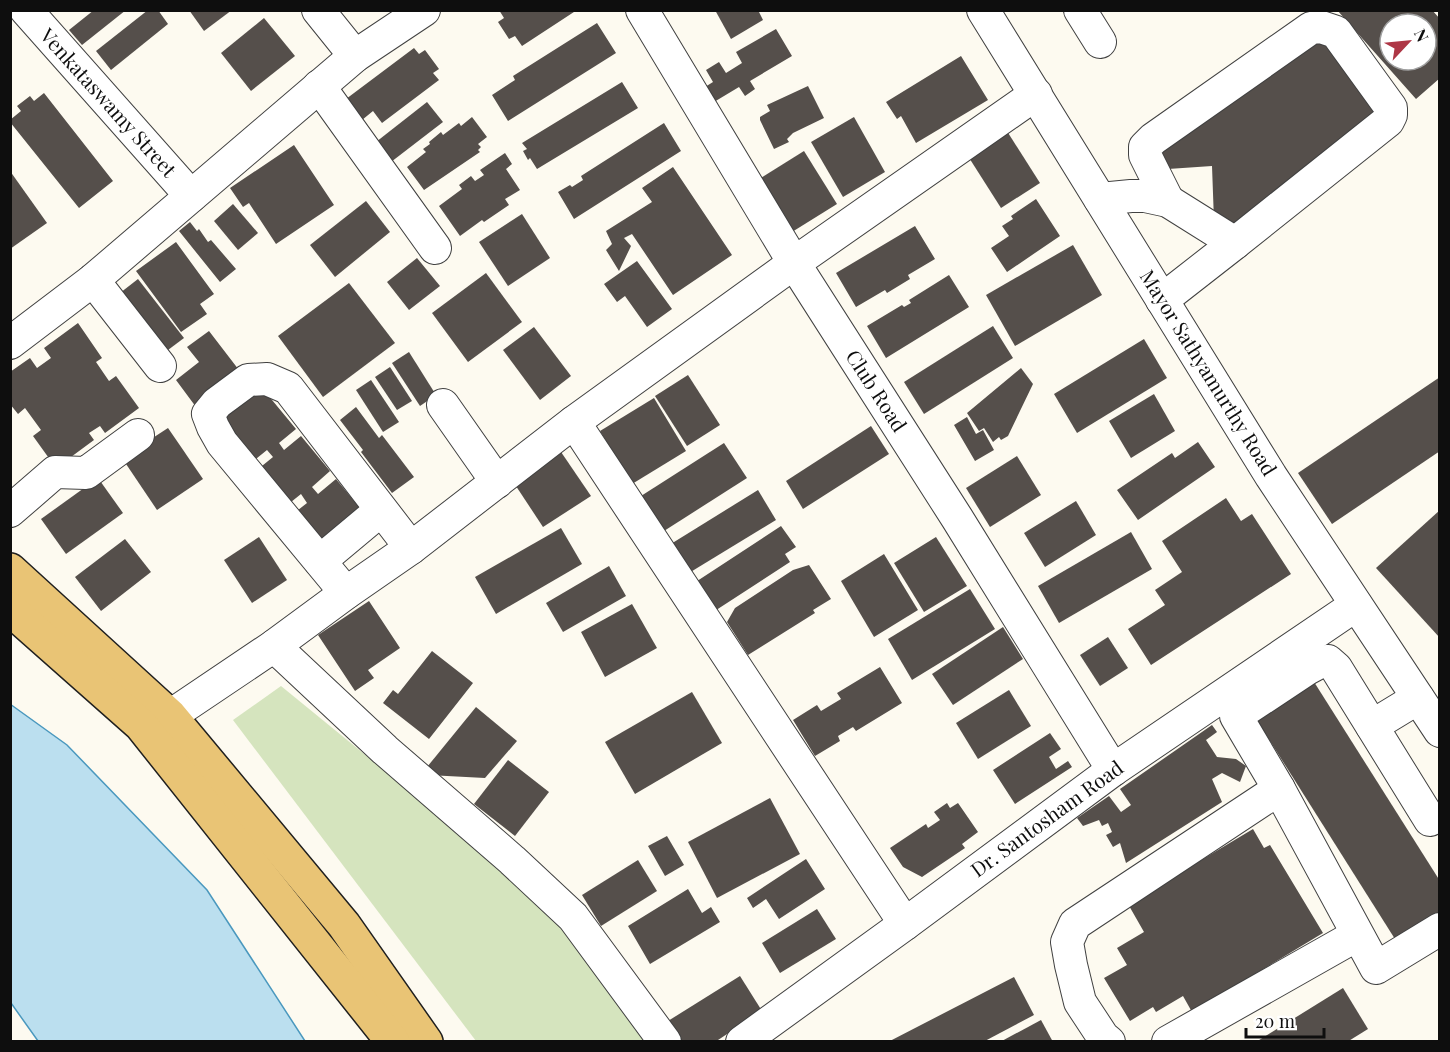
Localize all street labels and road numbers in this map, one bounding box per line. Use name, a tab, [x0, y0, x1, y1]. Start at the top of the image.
street label: Venkataswamy Street	[34, 21, 184, 183]
street label: Mayor Sathyamurthy Road	[1135, 264, 1284, 481]
street label: Club Road	[841, 344, 914, 437]
street label: Dr. Santosham Road	[964, 753, 1128, 882]

